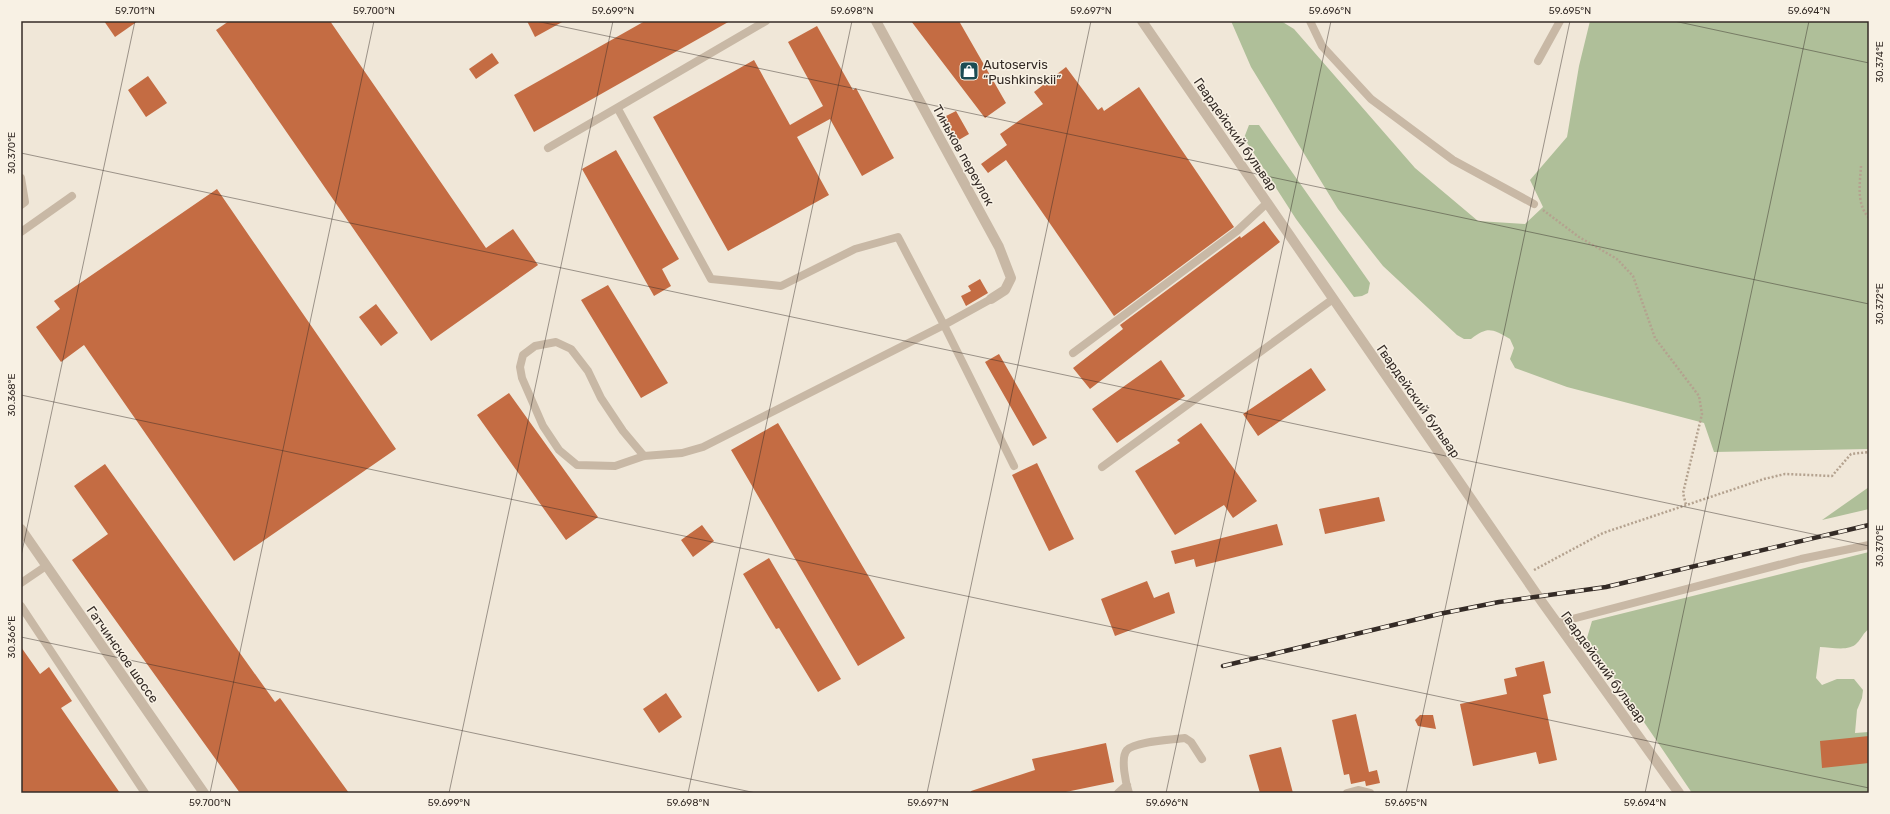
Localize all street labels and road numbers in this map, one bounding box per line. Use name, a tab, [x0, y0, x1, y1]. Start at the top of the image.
street label: Гвардейский бульвар	[1191, 75, 1280, 194]
street label: Тиньков переулок	[930, 102, 998, 208]
street label: Гвардейский бульвар	[1374, 342, 1463, 461]
street label: Гатчинское шоссе	[84, 603, 162, 706]
street label: Гвардейский бульвар	[1558, 608, 1649, 726]

